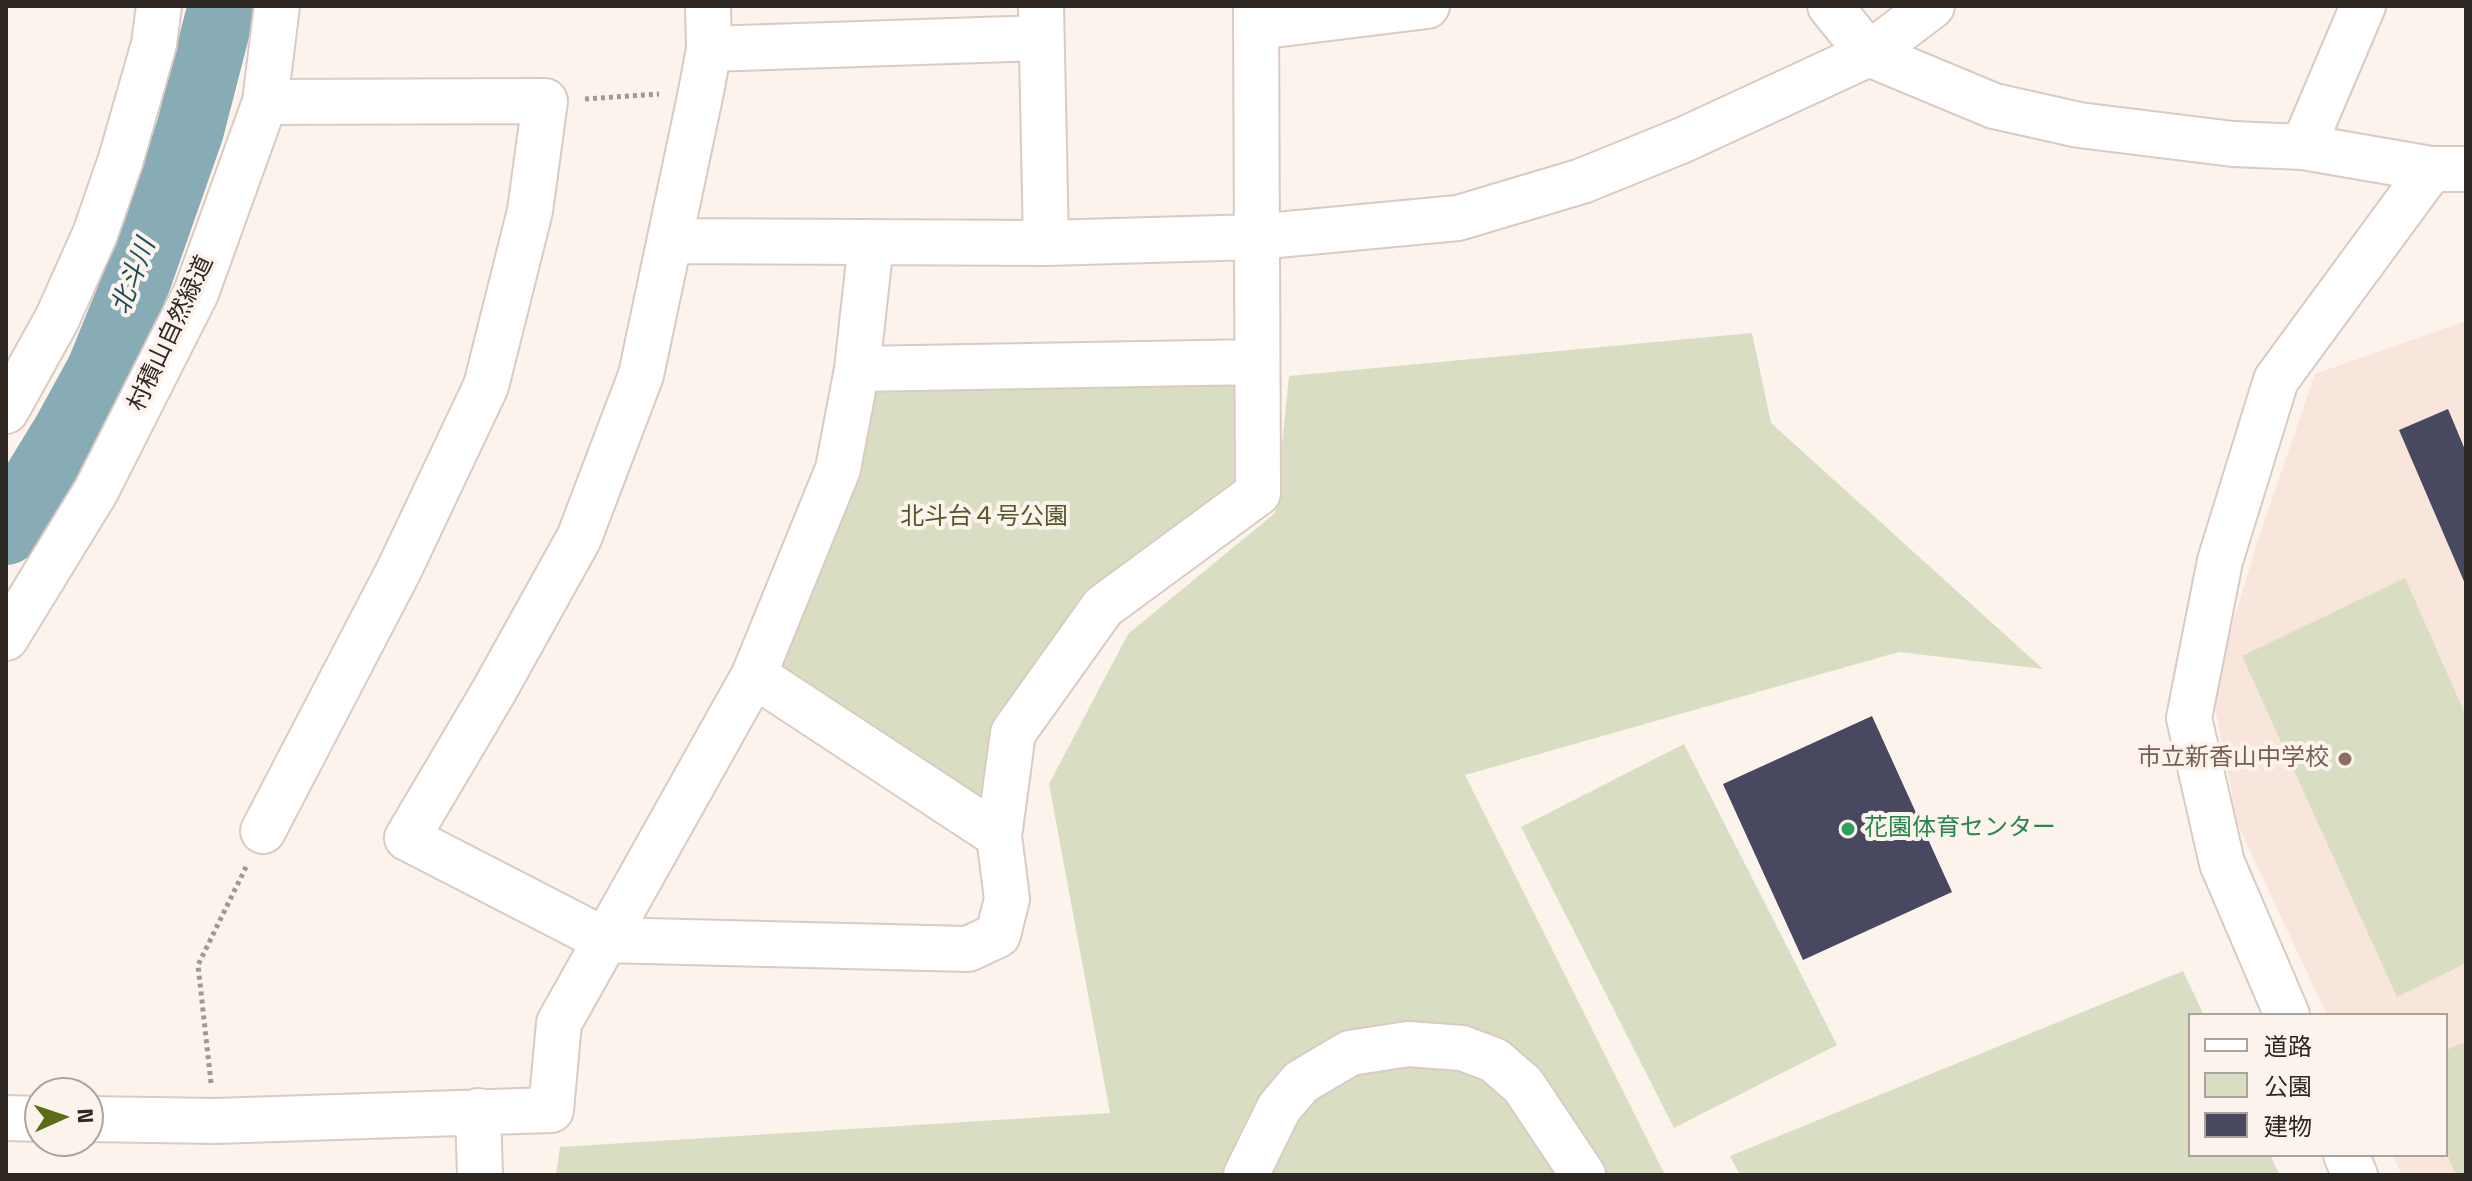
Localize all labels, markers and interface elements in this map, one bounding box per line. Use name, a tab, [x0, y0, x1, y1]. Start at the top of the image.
water label: 北斗川	[106, 235, 164, 319]
street label: 村積山自然緑道	[123, 252, 221, 416]
park label: 北斗台４号公園	[900, 504, 1068, 532]
place label: 市立新香山中学校	[2137, 745, 2329, 773]
marker: 市立新香山中学校	[2336, 750, 2354, 768]
place label: 花園体育センター	[1864, 815, 2056, 843]
marker: 花園体育センター	[1839, 820, 1857, 838]
legend	[2188, 1013, 2448, 1157]
text: 道路	[2264, 1028, 2312, 1064]
text: 公園	[2264, 1068, 2312, 1104]
north arrow	[24, 1077, 104, 1157]
text: N	[69, 1107, 103, 1124]
text: 建物	[2264, 1108, 2312, 1144]

